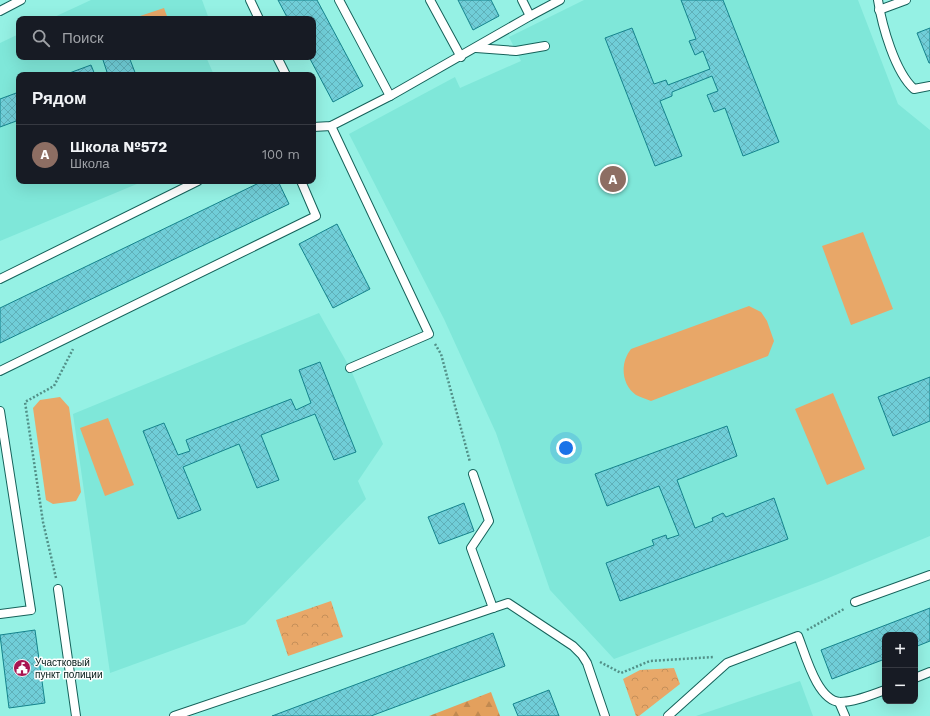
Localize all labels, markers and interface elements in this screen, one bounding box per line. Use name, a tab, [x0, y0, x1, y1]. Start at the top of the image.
search box	[16, 16, 316, 60]
icon: search	[30, 27, 52, 49]
text: Поиск	[62, 29, 104, 47]
text: Рядом	[32, 88, 87, 108]
text: Школа №572	[70, 138, 167, 156]
text: A	[41, 147, 49, 162]
text: 100 m	[262, 147, 300, 162]
text: Школа	[70, 156, 110, 171]
pin: A	[600, 164, 626, 194]
your location	[556, 438, 576, 458]
map controls	[882, 632, 918, 704]
button: +	[882, 632, 918, 668]
place label: Участковый пункт полиции	[35, 657, 103, 680]
public building icon: Участковый пункт полиции	[12, 658, 32, 678]
button: −	[882, 668, 918, 704]

